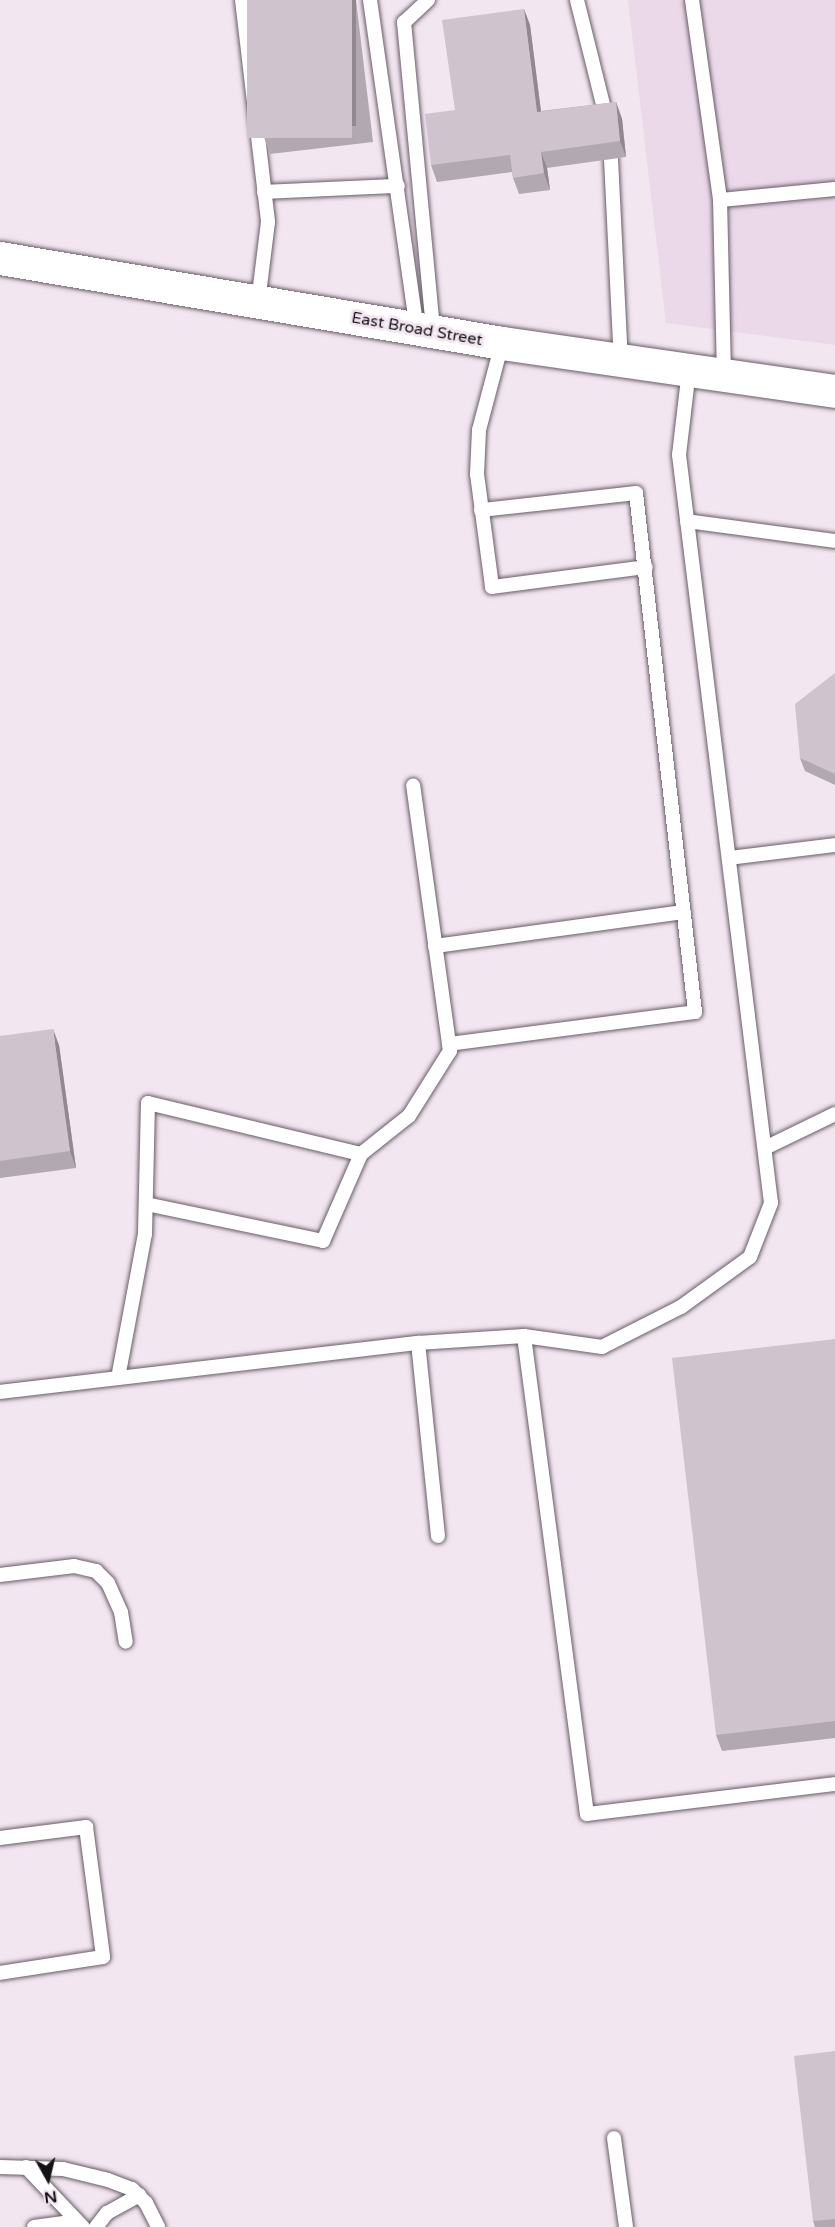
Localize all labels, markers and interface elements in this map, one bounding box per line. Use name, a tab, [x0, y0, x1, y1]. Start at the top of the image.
street label: East Broad Street	[350, 308, 484, 350]
north arrow	[18, 2149, 78, 2209]
text: N	[43, 2186, 58, 2208]

